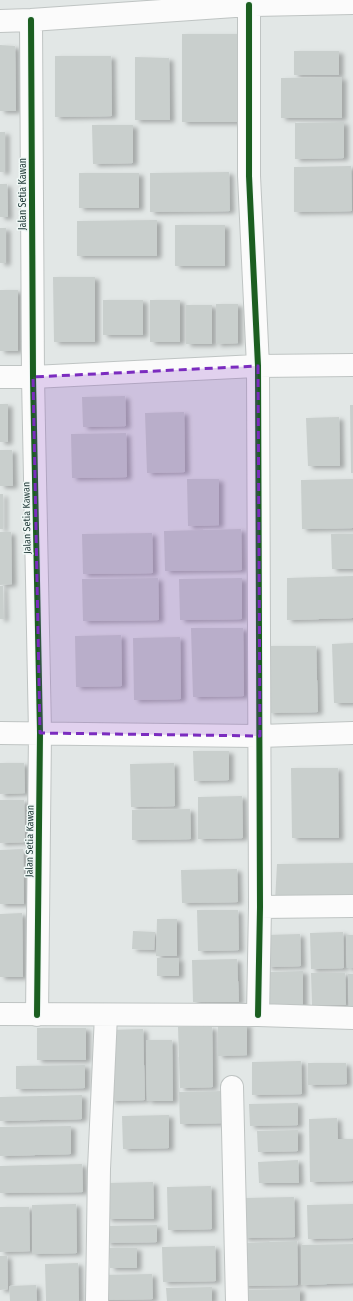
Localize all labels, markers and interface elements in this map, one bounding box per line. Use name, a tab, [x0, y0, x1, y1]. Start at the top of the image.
street label: Jalan Setia Kawan	[17, 158, 29, 230]
street label: Jalan Setia Kawan	[20, 482, 34, 554]
street label: Jalan Setia Kawan	[23, 805, 37, 877]

